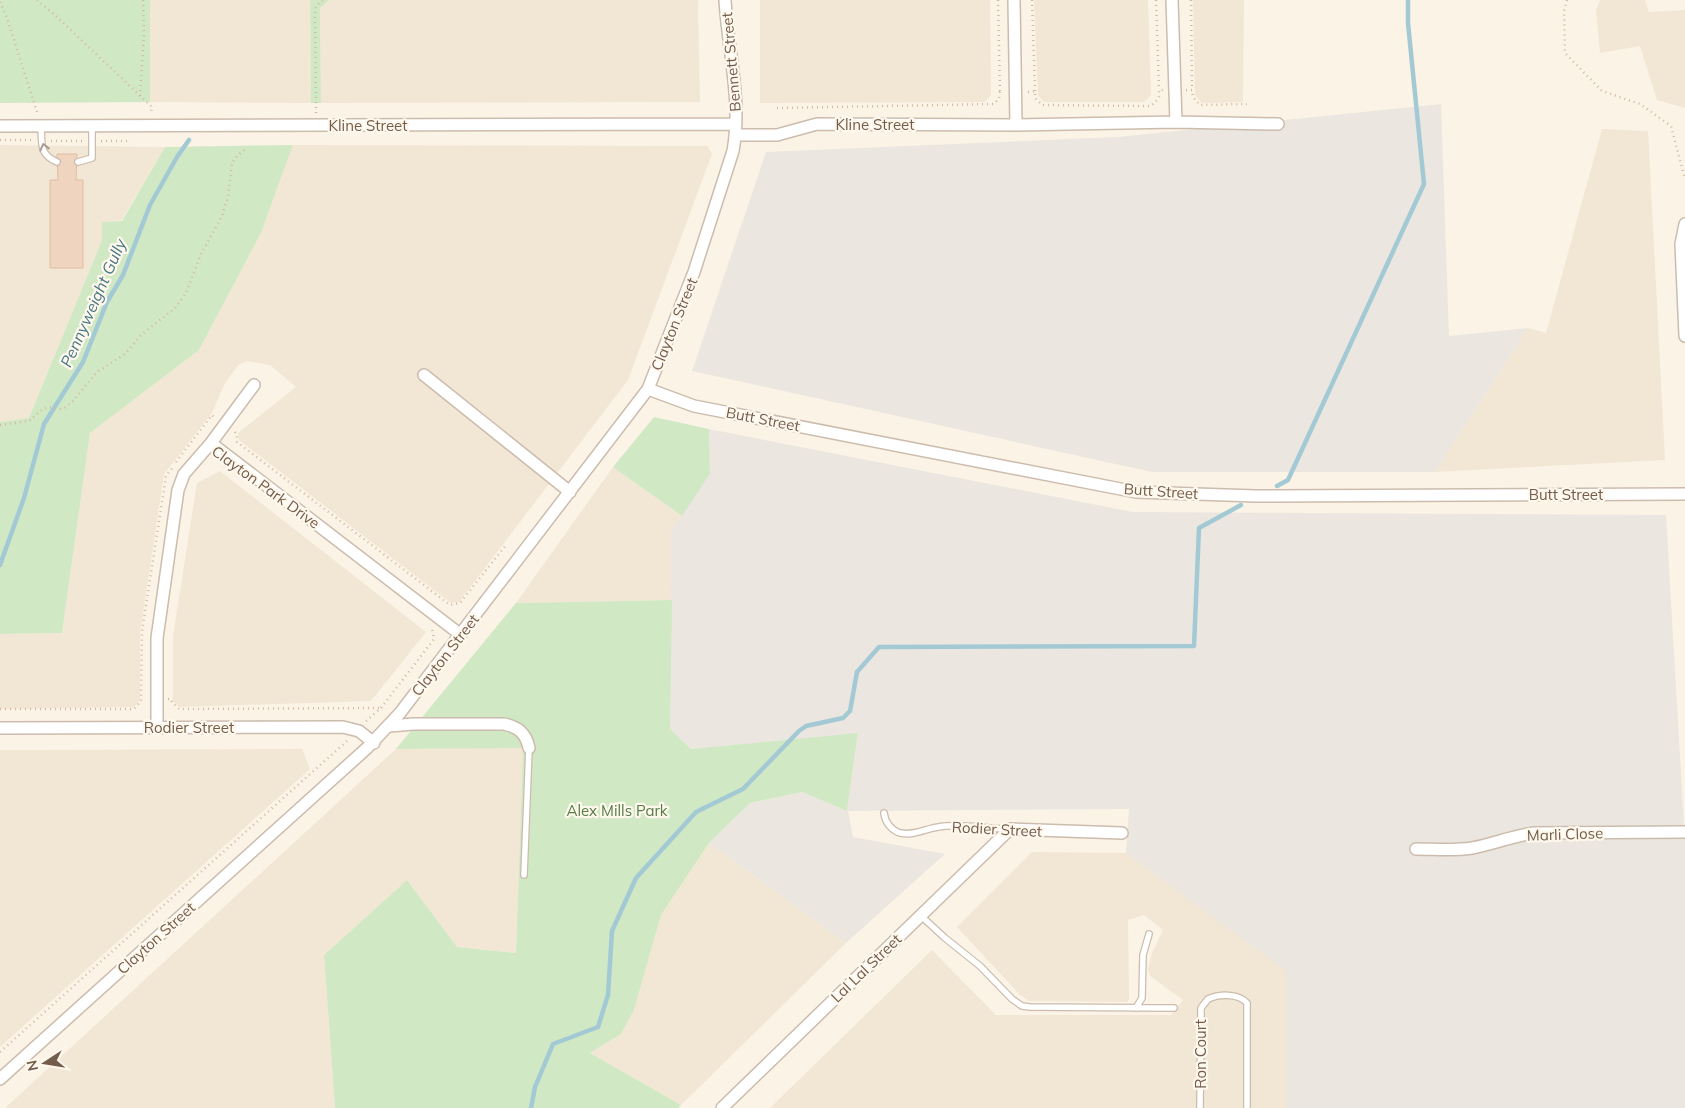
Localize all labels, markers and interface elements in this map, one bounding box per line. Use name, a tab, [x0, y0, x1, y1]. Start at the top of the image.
street label: Bennett Street	[717, 11, 745, 113]
street label: Kline Street	[836, 115, 915, 134]
street label: Kline Street	[329, 116, 408, 135]
one-way arrow	[39, 143, 50, 152]
water label: Pennyweight Gully	[56, 235, 130, 370]
street label: Clayton Street	[647, 275, 701, 373]
street label: Butt Street	[725, 403, 801, 435]
street label: Clayton Park Drive	[208, 441, 324, 533]
street label: Butt Street	[1123, 479, 1199, 503]
street label: Butt Street	[1529, 485, 1603, 504]
street label: Clayton Street	[407, 610, 483, 700]
street label: Rodier Street	[144, 718, 234, 737]
park label: Alex Mills Park	[566, 801, 668, 820]
street label: Rodier Street	[951, 817, 1043, 841]
street label: Marli Close	[1527, 823, 1603, 845]
street label: Clayton Street	[113, 898, 199, 978]
street label: Lal Lal Street	[827, 930, 905, 1006]
street label: Ron Court	[1191, 1019, 1210, 1089]
north arrow	[20, 1038, 70, 1088]
text: N	[22, 1059, 42, 1073]

